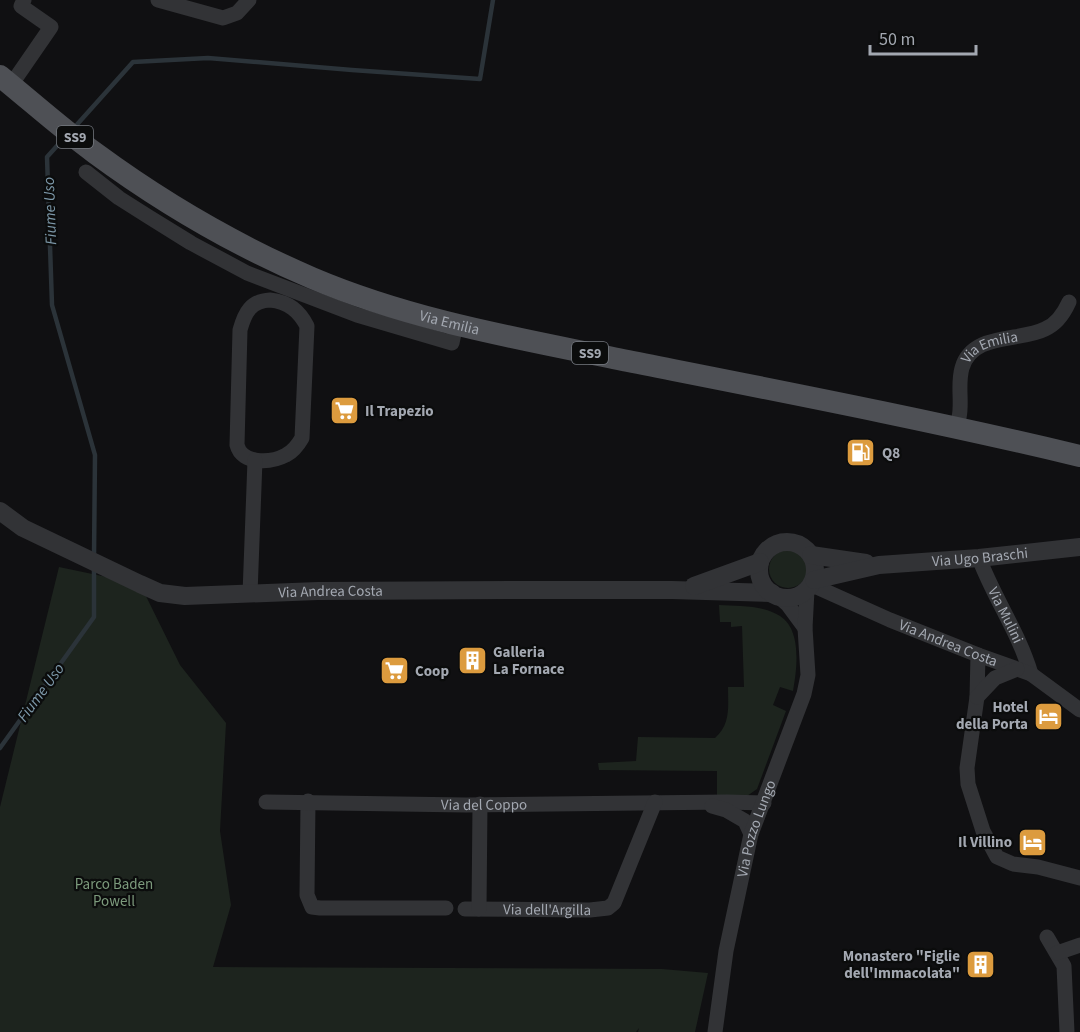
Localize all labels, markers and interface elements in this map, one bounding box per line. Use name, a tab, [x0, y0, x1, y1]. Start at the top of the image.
scale bar	[870, 18, 976, 56]
text: 50 m	[879, 27, 915, 52]
road number: SS9	[57, 126, 93, 148]
water label: Fiume Uso	[38, 177, 62, 245]
street label: Via Emilia	[417, 305, 481, 341]
street label: Via Emilia	[956, 327, 1019, 367]
road number: SS9	[572, 342, 608, 364]
supermarket icon: Il Trapezio	[328, 395, 360, 427]
place label: Il Trapezio	[365, 401, 434, 422]
fuel station icon: Q8	[845, 437, 877, 469]
place label: Q8	[882, 443, 900, 464]
street label: Via Ugo Braschi	[931, 543, 1029, 572]
street label: Via Andrea Costa	[278, 581, 383, 603]
street label: Via Mulini	[982, 584, 1028, 647]
street label: Via Andrea Costa	[895, 614, 1000, 672]
place label: Galleria La Fornace	[493, 642, 565, 680]
building icon: Galleria La Fornace	[456, 645, 488, 677]
supermarket icon: Coop	[378, 655, 410, 687]
water label: Fiume Uso	[12, 659, 70, 727]
place label: Coop	[415, 661, 449, 682]
place label: Hotel della Porta	[956, 697, 1029, 735]
hotel icon: Hotel della Porta	[1033, 700, 1065, 732]
street label: Via Pozzo Lungo	[732, 777, 782, 879]
street label: Via del Coppo	[441, 794, 527, 816]
hotel icon: Il Villino	[1017, 826, 1049, 858]
place label: Il Villino	[958, 832, 1012, 853]
park label: Parco Baden Powell	[75, 874, 153, 912]
street label: Via dell'Argilla	[503, 899, 591, 921]
place label: Monastero "Figlie dell'Immacolata"	[843, 946, 960, 984]
building icon: Monastero "Figlie dell'Immacolata"	[965, 949, 997, 981]

